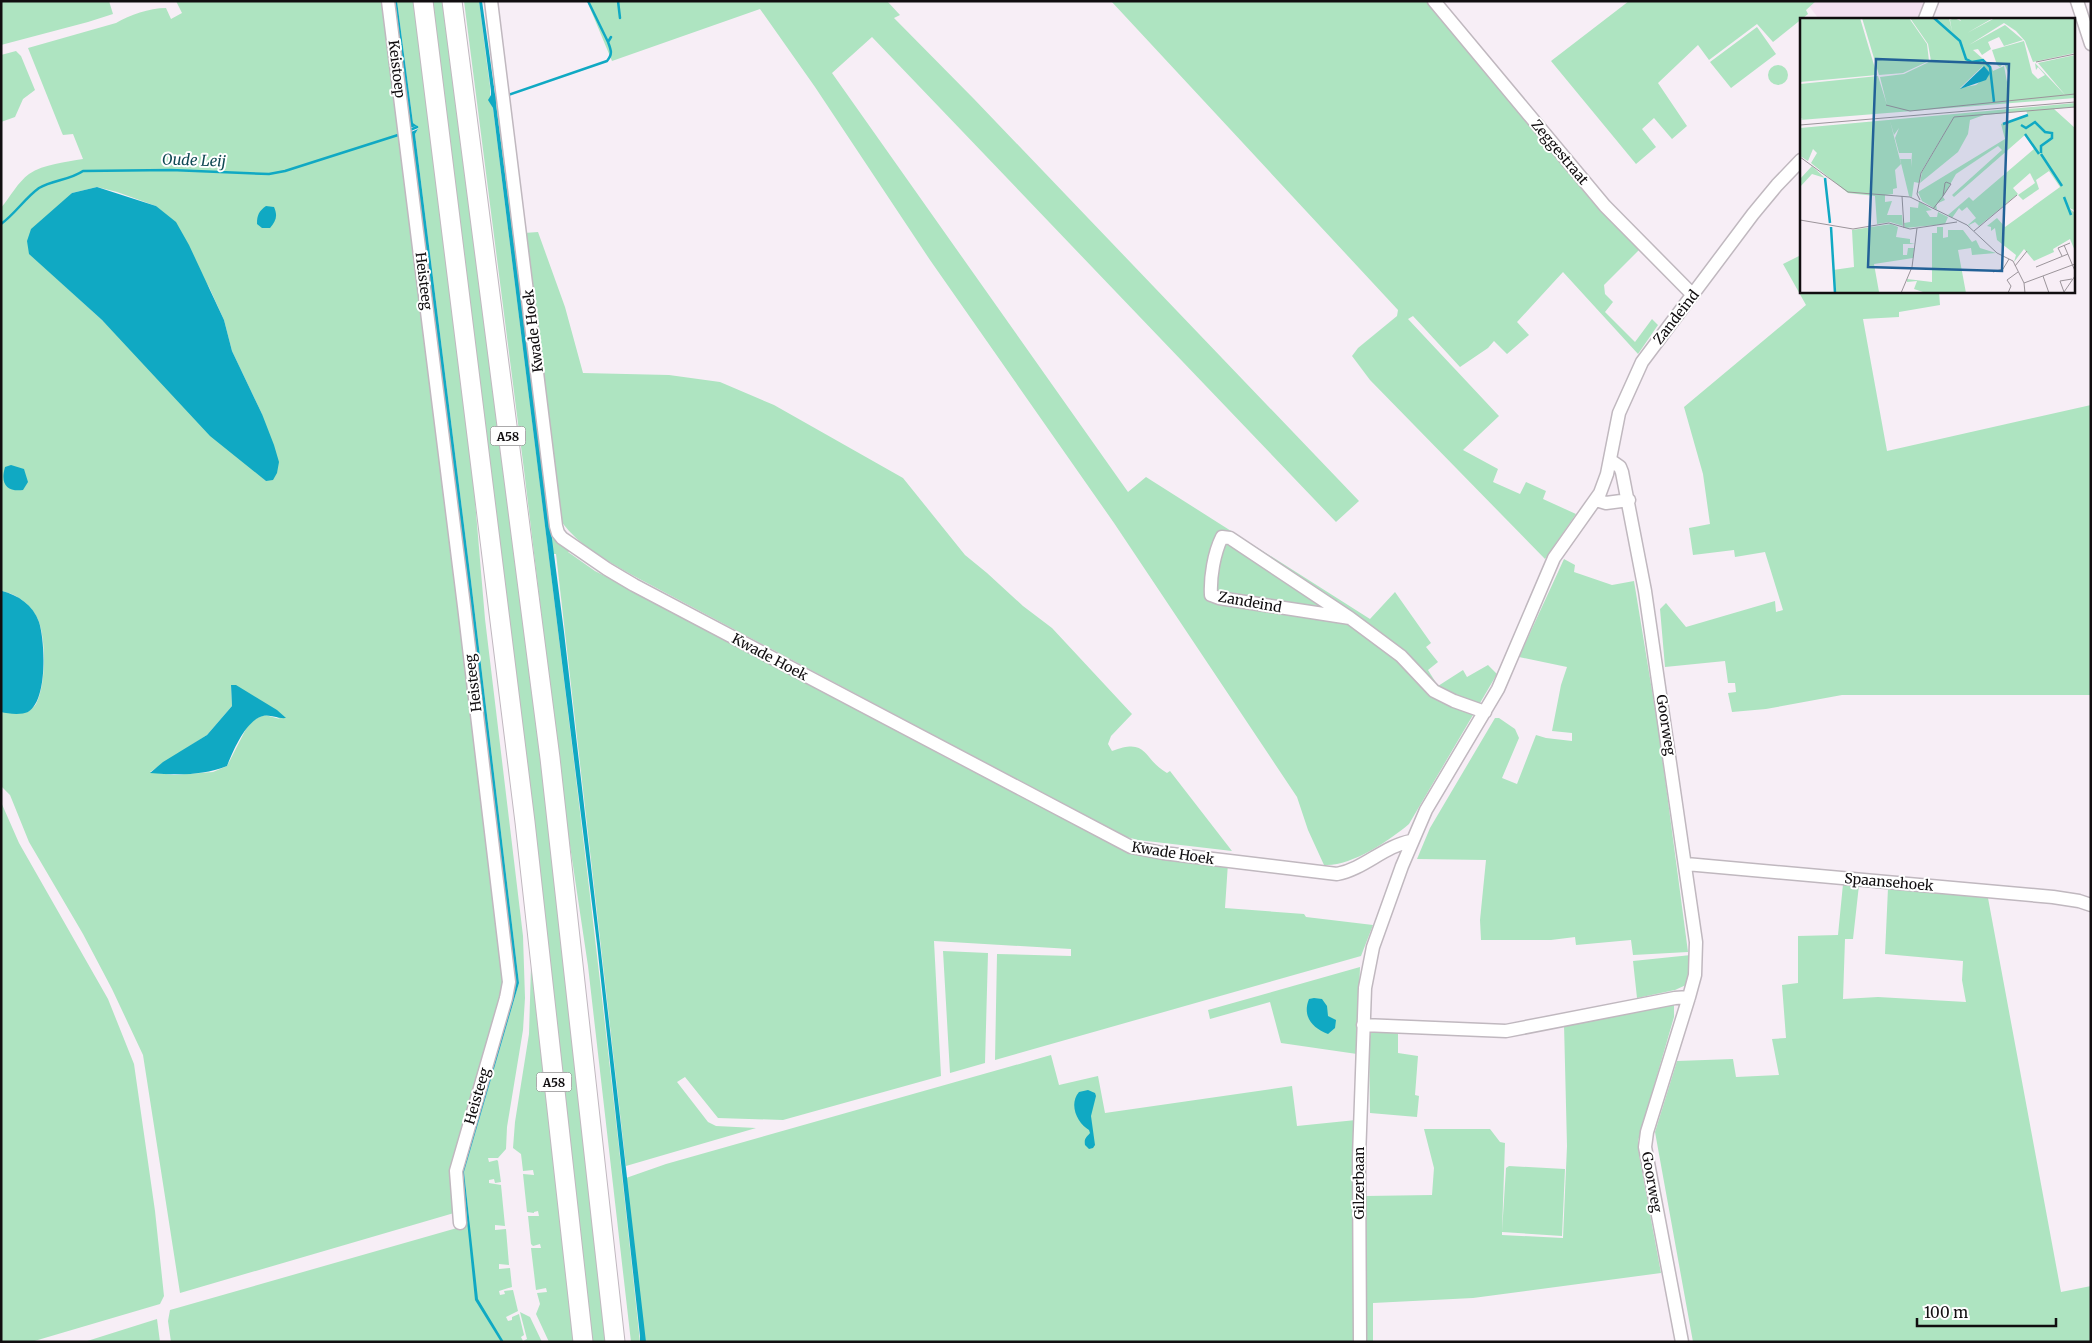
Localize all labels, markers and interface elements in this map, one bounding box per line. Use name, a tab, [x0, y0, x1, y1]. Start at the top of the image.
inset map	[1800, 18, 2074, 292]
street label: Keistoep	[385, 39, 410, 99]
street label: Zeggestraat	[1527, 116, 1593, 189]
water label: Oude Leij	[162, 149, 227, 171]
street label: Heisteeg	[412, 251, 437, 312]
street label: Zandeind	[1649, 286, 1703, 348]
street label: Kwade Hoek	[519, 288, 547, 374]
road number: A58	[490, 426, 526, 446]
street label: Zandeind	[1217, 588, 1284, 617]
street label: Kwade Hoek	[729, 629, 811, 685]
street label: Heisteeg	[460, 652, 485, 713]
street label: Goorweg	[1652, 693, 1680, 757]
street label: Kwade Hoek	[1130, 838, 1216, 868]
street label: Spaansehoek	[1844, 869, 1934, 895]
street label: Heisteeg	[460, 1065, 494, 1126]
road number: A58	[536, 1072, 572, 1092]
street label: Gilzerbaan	[1350, 1147, 1368, 1219]
street label: Goorweg	[1638, 1150, 1666, 1214]
scale bar	[1917, 1296, 2056, 1328]
text: 100 m	[1924, 1303, 1968, 1322]

